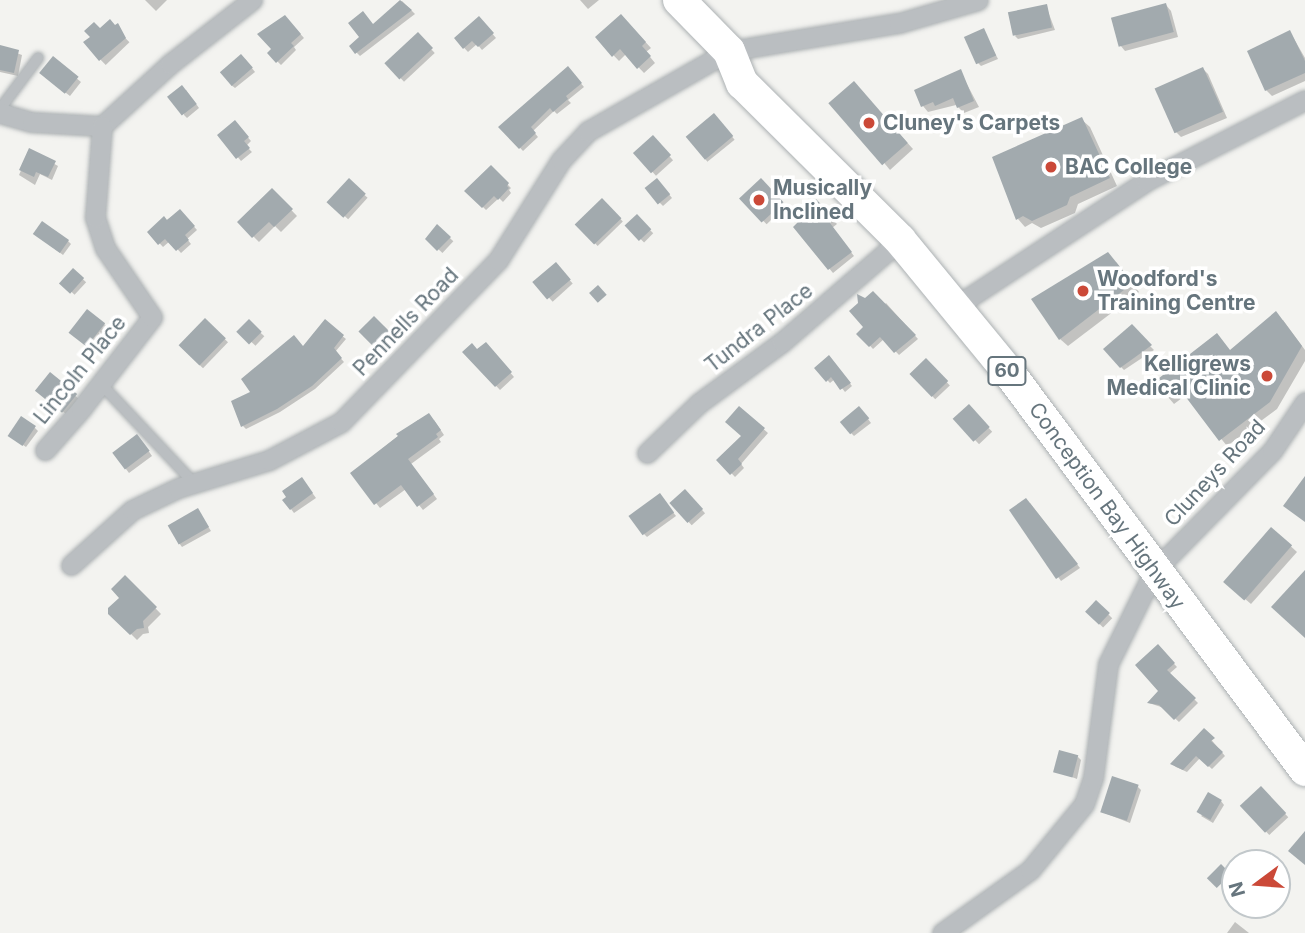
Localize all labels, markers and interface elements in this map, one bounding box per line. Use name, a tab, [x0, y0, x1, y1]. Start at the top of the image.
place label: Cluney's Carpets	[883, 110, 1060, 136]
marker: Cluney's Carpets	[861, 115, 877, 131]
place label: BAC College	[1065, 154, 1192, 180]
marker: BAC College	[1043, 159, 1059, 175]
place label: Musically Inclined	[773, 175, 872, 225]
marker: Musically Inclined	[751, 192, 767, 208]
street label: Pennells Road	[348, 263, 464, 381]
place label: Woodford's Training Centre	[1097, 266, 1255, 316]
street label: Tundra Place	[700, 278, 818, 378]
marker: Woodford's Training Centre	[1075, 283, 1091, 299]
street label: Lincoln Place	[29, 311, 131, 429]
place label: Kelligrews Medical Clinic	[1107, 351, 1251, 401]
road number: 60	[986, 356, 1028, 386]
marker: Kelligrews Medical Clinic	[1257, 366, 1277, 386]
street label: Conception Bay Highway	[1023, 398, 1191, 614]
street label: Cluneys Road	[1159, 414, 1271, 532]
north arrow	[1221, 849, 1291, 919]
text: N	[1224, 879, 1250, 900]

